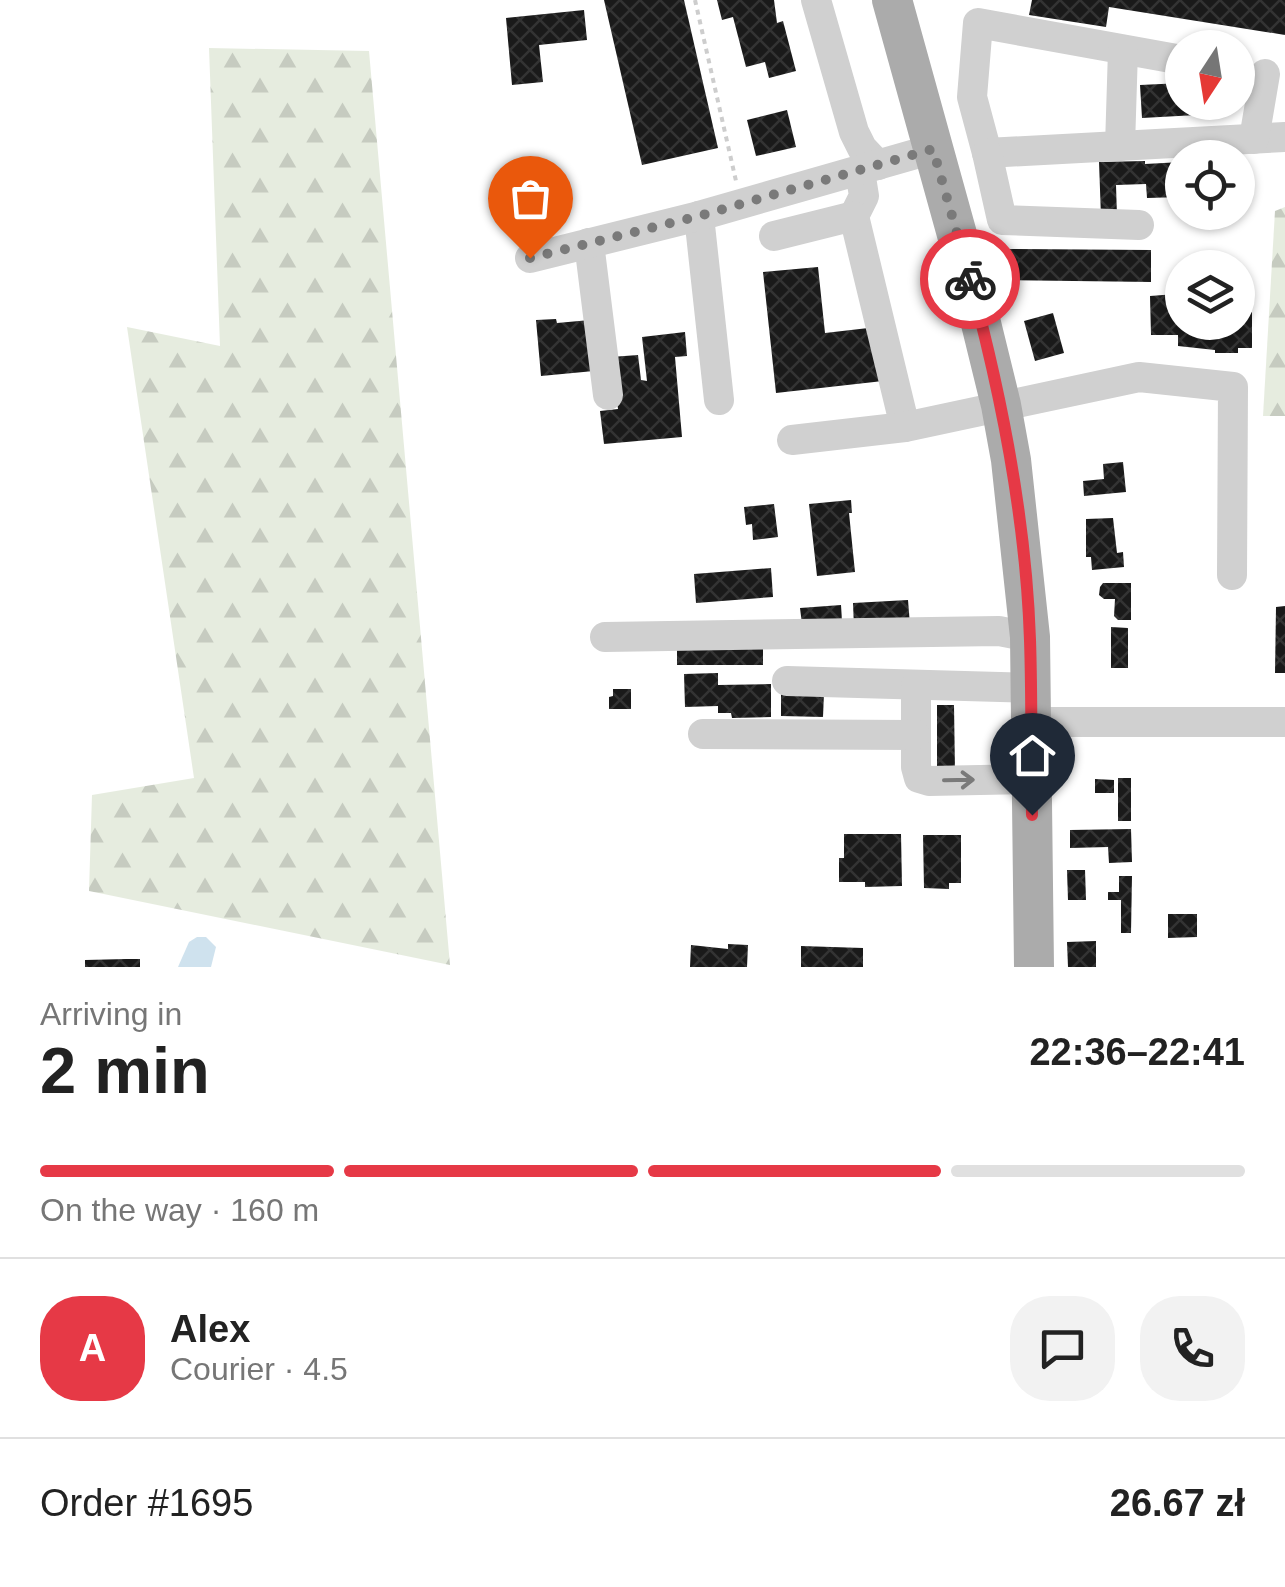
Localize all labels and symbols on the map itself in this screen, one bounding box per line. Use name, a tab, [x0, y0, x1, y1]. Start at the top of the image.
north arrow	[1165, 30, 1255, 120]
pin	[488, 156, 573, 259]
courier	[920, 229, 1020, 329]
pin	[990, 713, 1075, 816]
one-way arrow	[942, 770, 974, 790]

